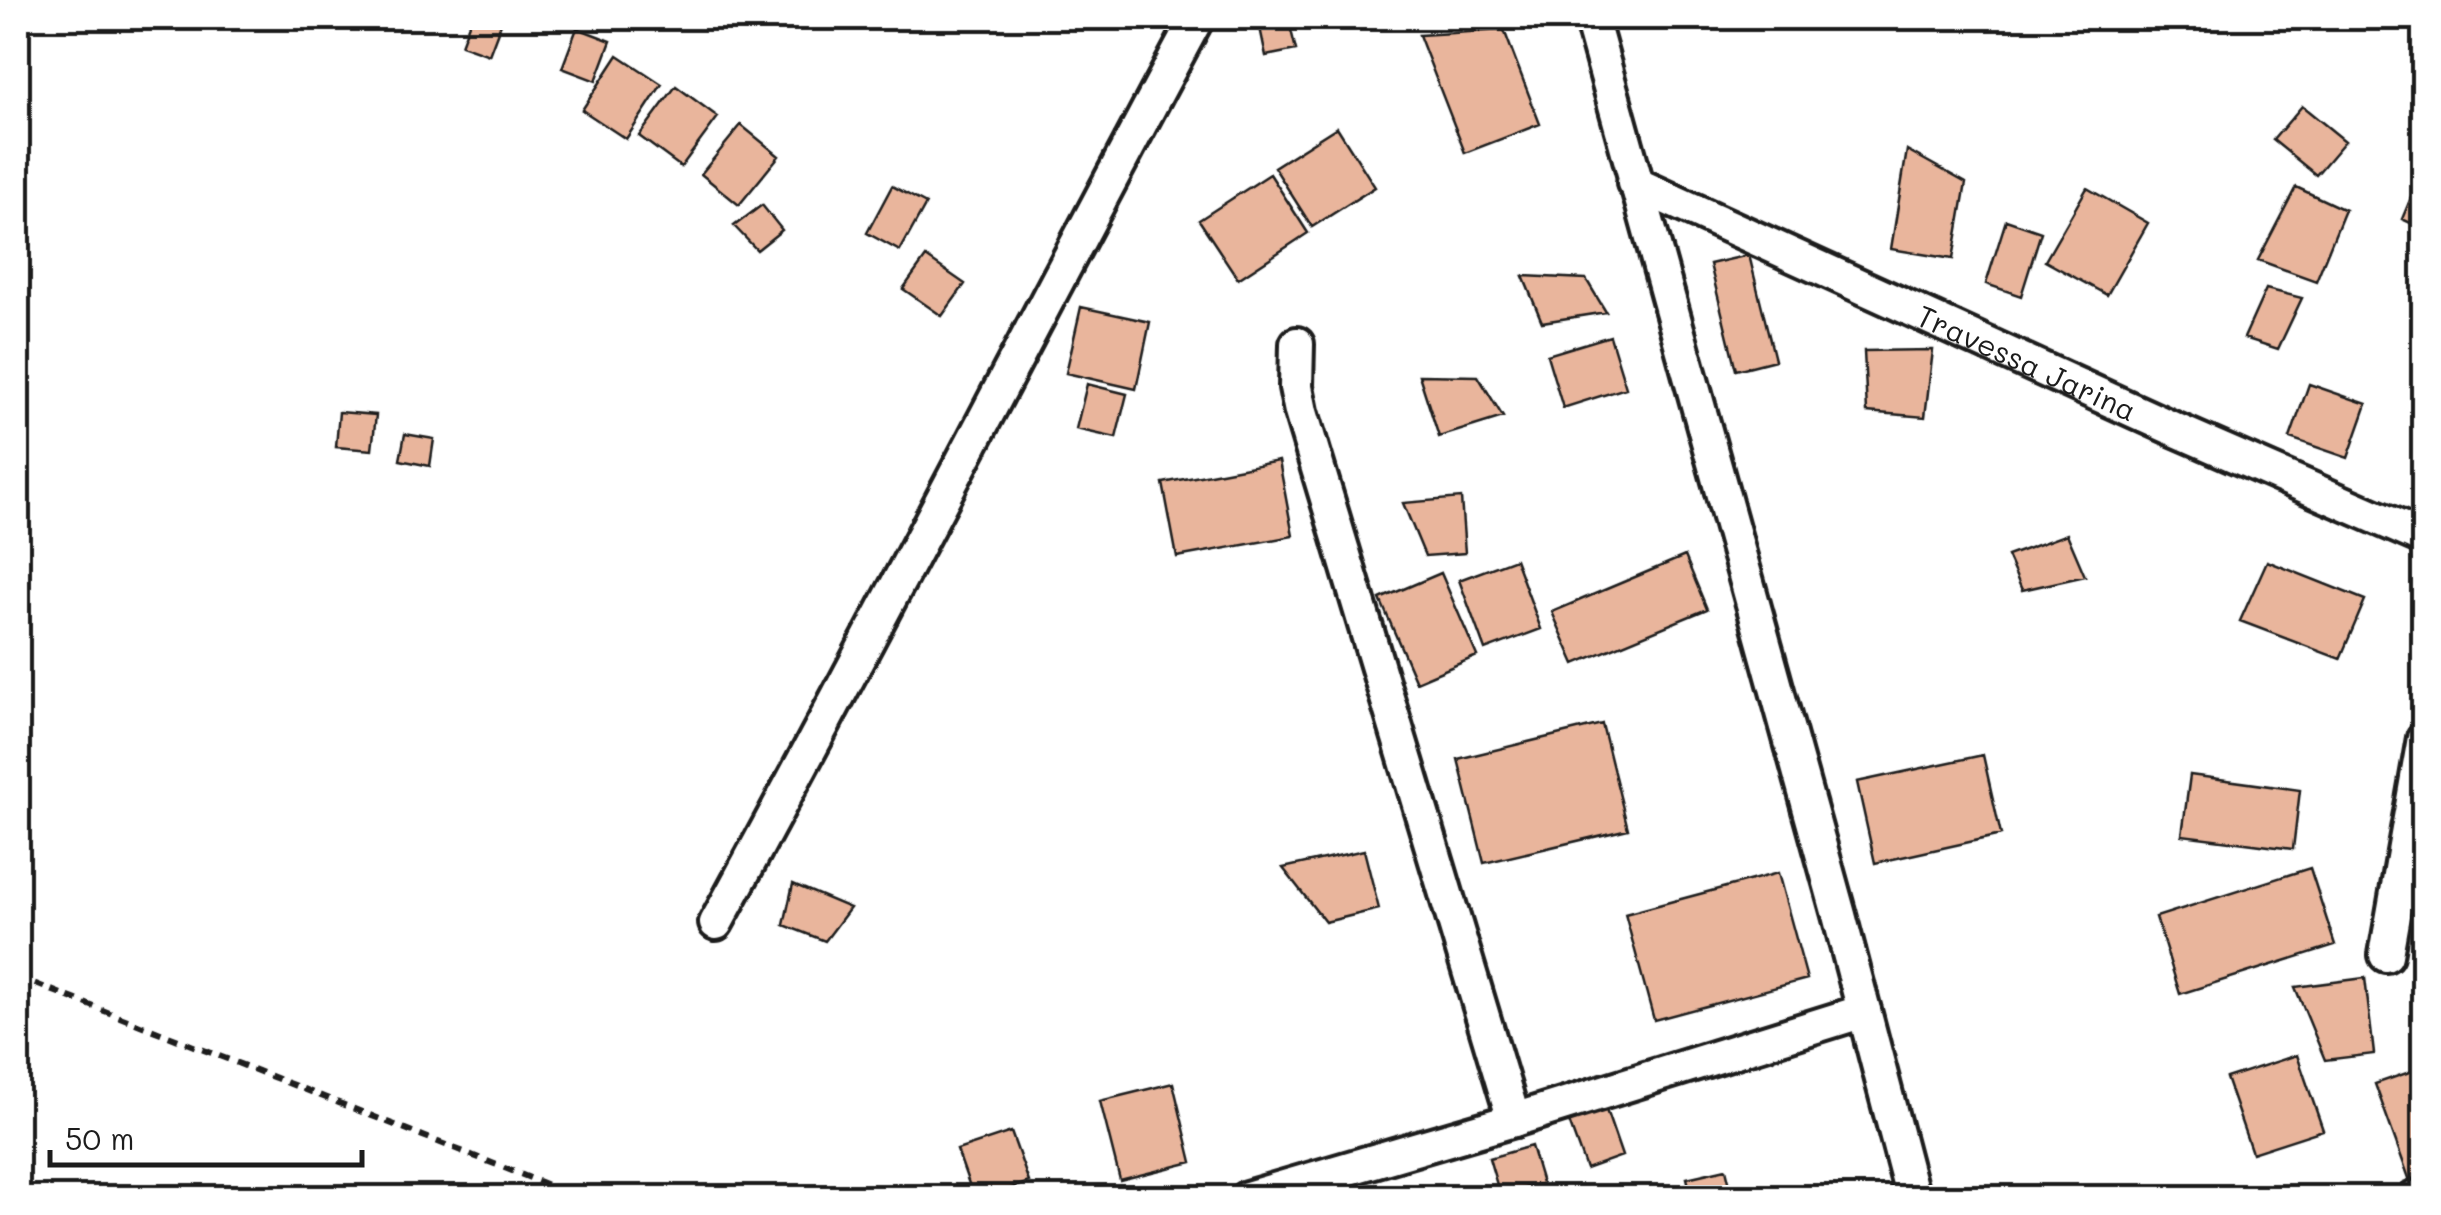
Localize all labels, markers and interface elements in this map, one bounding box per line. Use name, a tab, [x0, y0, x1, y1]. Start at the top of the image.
street label: Travessa Jarina	[1911, 295, 2143, 429]
scale bar	[50, 1105, 362, 1167]
text: 50 m	[65, 1118, 135, 1158]

